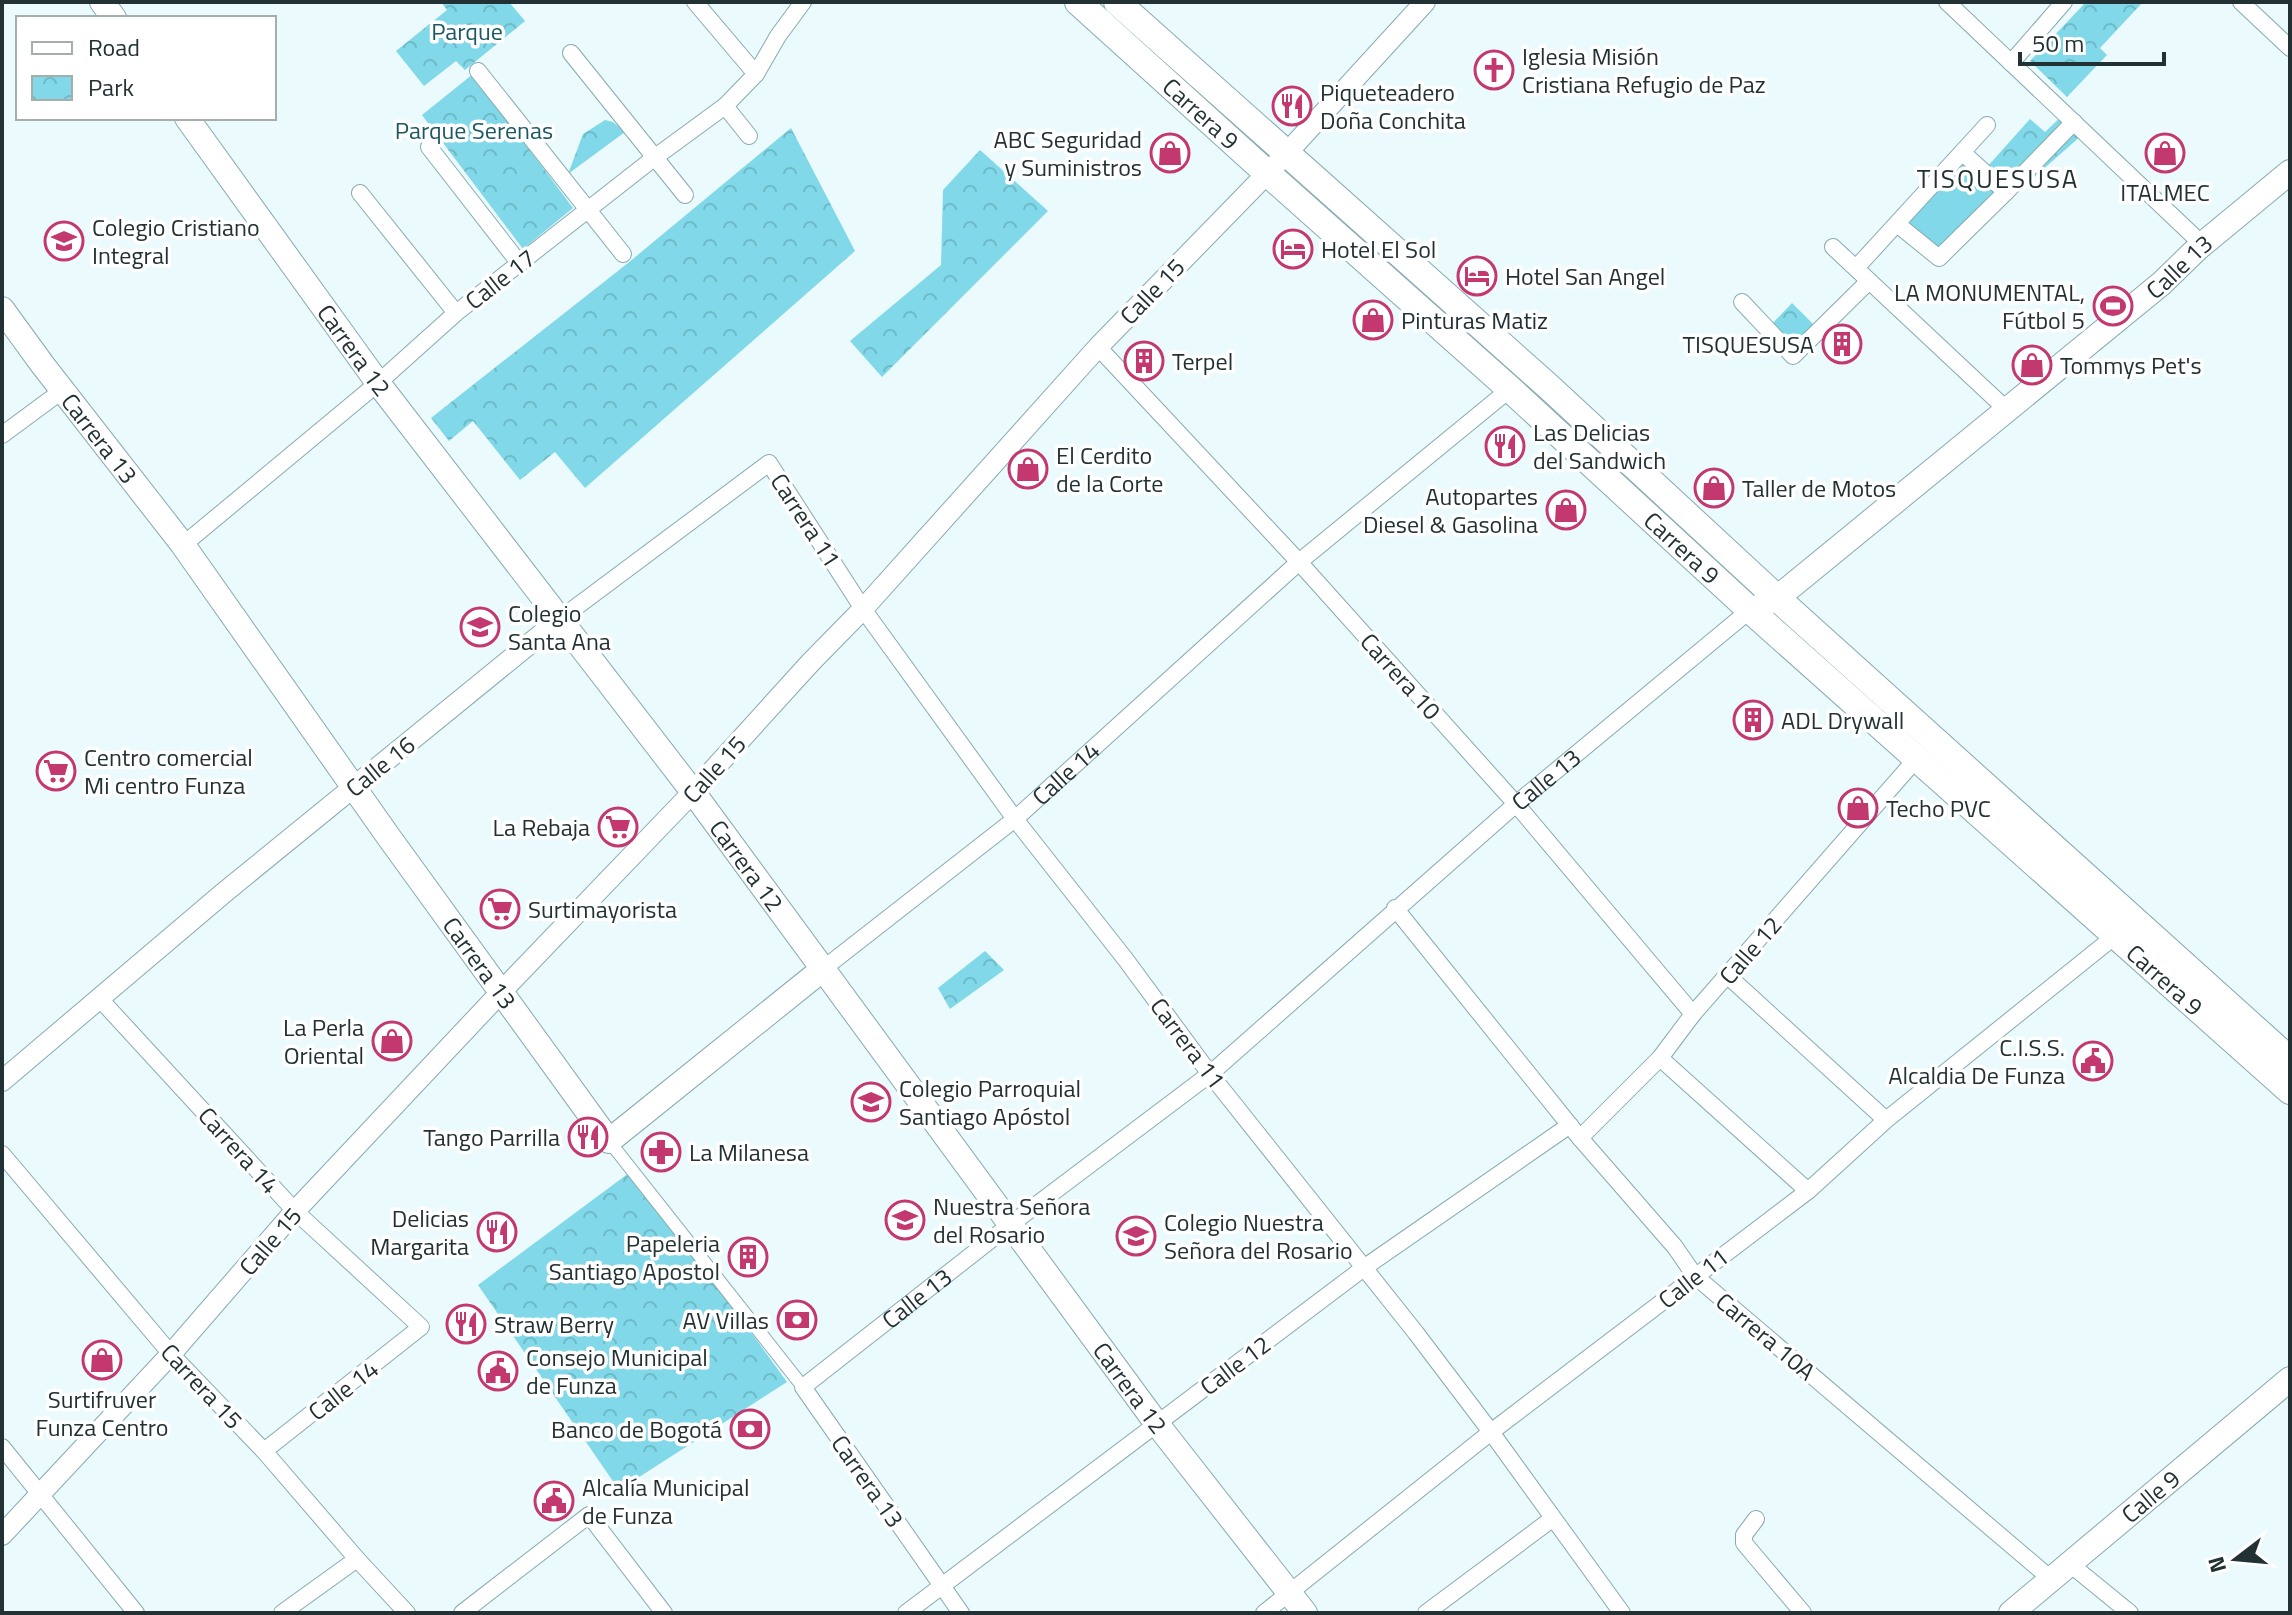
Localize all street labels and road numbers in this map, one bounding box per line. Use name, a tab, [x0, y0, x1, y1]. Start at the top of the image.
street label: Carrera 9	[1155, 69, 1248, 158]
street label: Calle 13	[2138, 225, 2220, 307]
street label: Calle 17	[457, 240, 543, 318]
street label: Calle 15	[1111, 250, 1193, 332]
street label: Carrera 12	[309, 296, 400, 404]
street label: Carrera 13	[53, 385, 147, 491]
street label: Carrera 11	[762, 466, 850, 574]
street label: Carrera 9	[1636, 503, 1728, 592]
street label: Carrera 10	[1352, 625, 1450, 727]
street label: Calle 16	[337, 727, 423, 805]
street label: Calle 15	[674, 727, 754, 811]
street label: Calle 14	[1024, 733, 1108, 813]
street label: Calle 13	[1503, 740, 1588, 819]
street label: Carrera 12	[701, 812, 793, 919]
street label: Calle 12	[1710, 908, 1790, 992]
street label: Carrera 13	[434, 909, 526, 1016]
street label: Carrera 9	[2118, 935, 2212, 1024]
street label: Carrera 11	[1142, 990, 1234, 1096]
street label: Carrera 14	[190, 1099, 288, 1201]
street label: Calle 15	[230, 1199, 310, 1283]
street label: Calle 11	[1650, 1239, 1736, 1317]
street label: Calle 13	[874, 1259, 959, 1337]
street label: Carrera 10A	[1708, 1284, 1824, 1388]
street label: Calle 12	[1192, 1326, 1278, 1404]
street label: Carrera 12	[1084, 1334, 1176, 1441]
street label: Carrera 15	[153, 1335, 251, 1437]
street label: Calle 14	[300, 1351, 386, 1429]
street label: Carrera 13	[823, 1427, 913, 1535]
street label: Calle 9	[2113, 1461, 2188, 1531]

